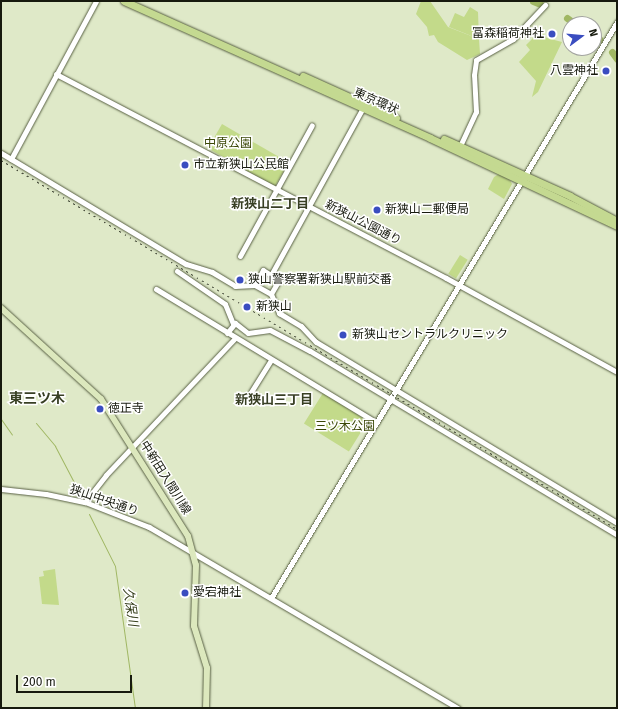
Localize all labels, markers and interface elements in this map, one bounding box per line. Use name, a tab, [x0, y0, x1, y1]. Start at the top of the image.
north arrow	[562, 16, 602, 56]
place label: 冨森稲荷神社	[472, 27, 544, 41]
text: N	[586, 28, 600, 38]
marker: 冨森稲荷神社	[547, 29, 557, 39]
place label: 八雲神社	[550, 64, 598, 78]
marker: 八雲神社	[601, 66, 611, 76]
street label: 東京環状	[351, 86, 401, 118]
park label: 中原公園	[204, 137, 252, 151]
place label: 市立新狭山公民館	[193, 158, 289, 172]
marker: 市立新狭山公民館	[180, 160, 190, 170]
district label: 新狭山二丁目	[231, 196, 309, 212]
street label: 新狭山公園通り	[322, 198, 404, 248]
place label: 新狭山二郵便局	[385, 203, 469, 217]
marker: 新狭山二郵便局	[372, 205, 382, 215]
place label: 狭山警察署新狭山駅前交番	[248, 273, 392, 287]
marker: 狭山警察署新狭山駅前交番	[235, 275, 245, 285]
place label: 新狭山	[256, 300, 292, 314]
marker: 新狭山	[241, 301, 253, 313]
place label: 新狭山セントラルクリニック	[352, 328, 508, 342]
marker: 新狭山セントラルクリニック	[337, 329, 349, 341]
district label: 東三ツ木	[9, 391, 65, 407]
district label: 新狭山三丁目	[235, 392, 313, 408]
place label: 徳正寺	[108, 402, 144, 416]
marker: 徳正寺	[95, 404, 105, 414]
park label: 三ツ木公園	[315, 420, 375, 434]
street label: 中新田入間川線	[137, 439, 193, 517]
street label: 狭山中央通り	[68, 482, 140, 520]
place label: 愛宕神社	[193, 586, 241, 600]
water label: 久保川	[120, 587, 140, 627]
marker: 愛宕神社	[180, 588, 190, 598]
scale bar	[18, 667, 134, 693]
text: 200 m	[23, 675, 56, 689]

